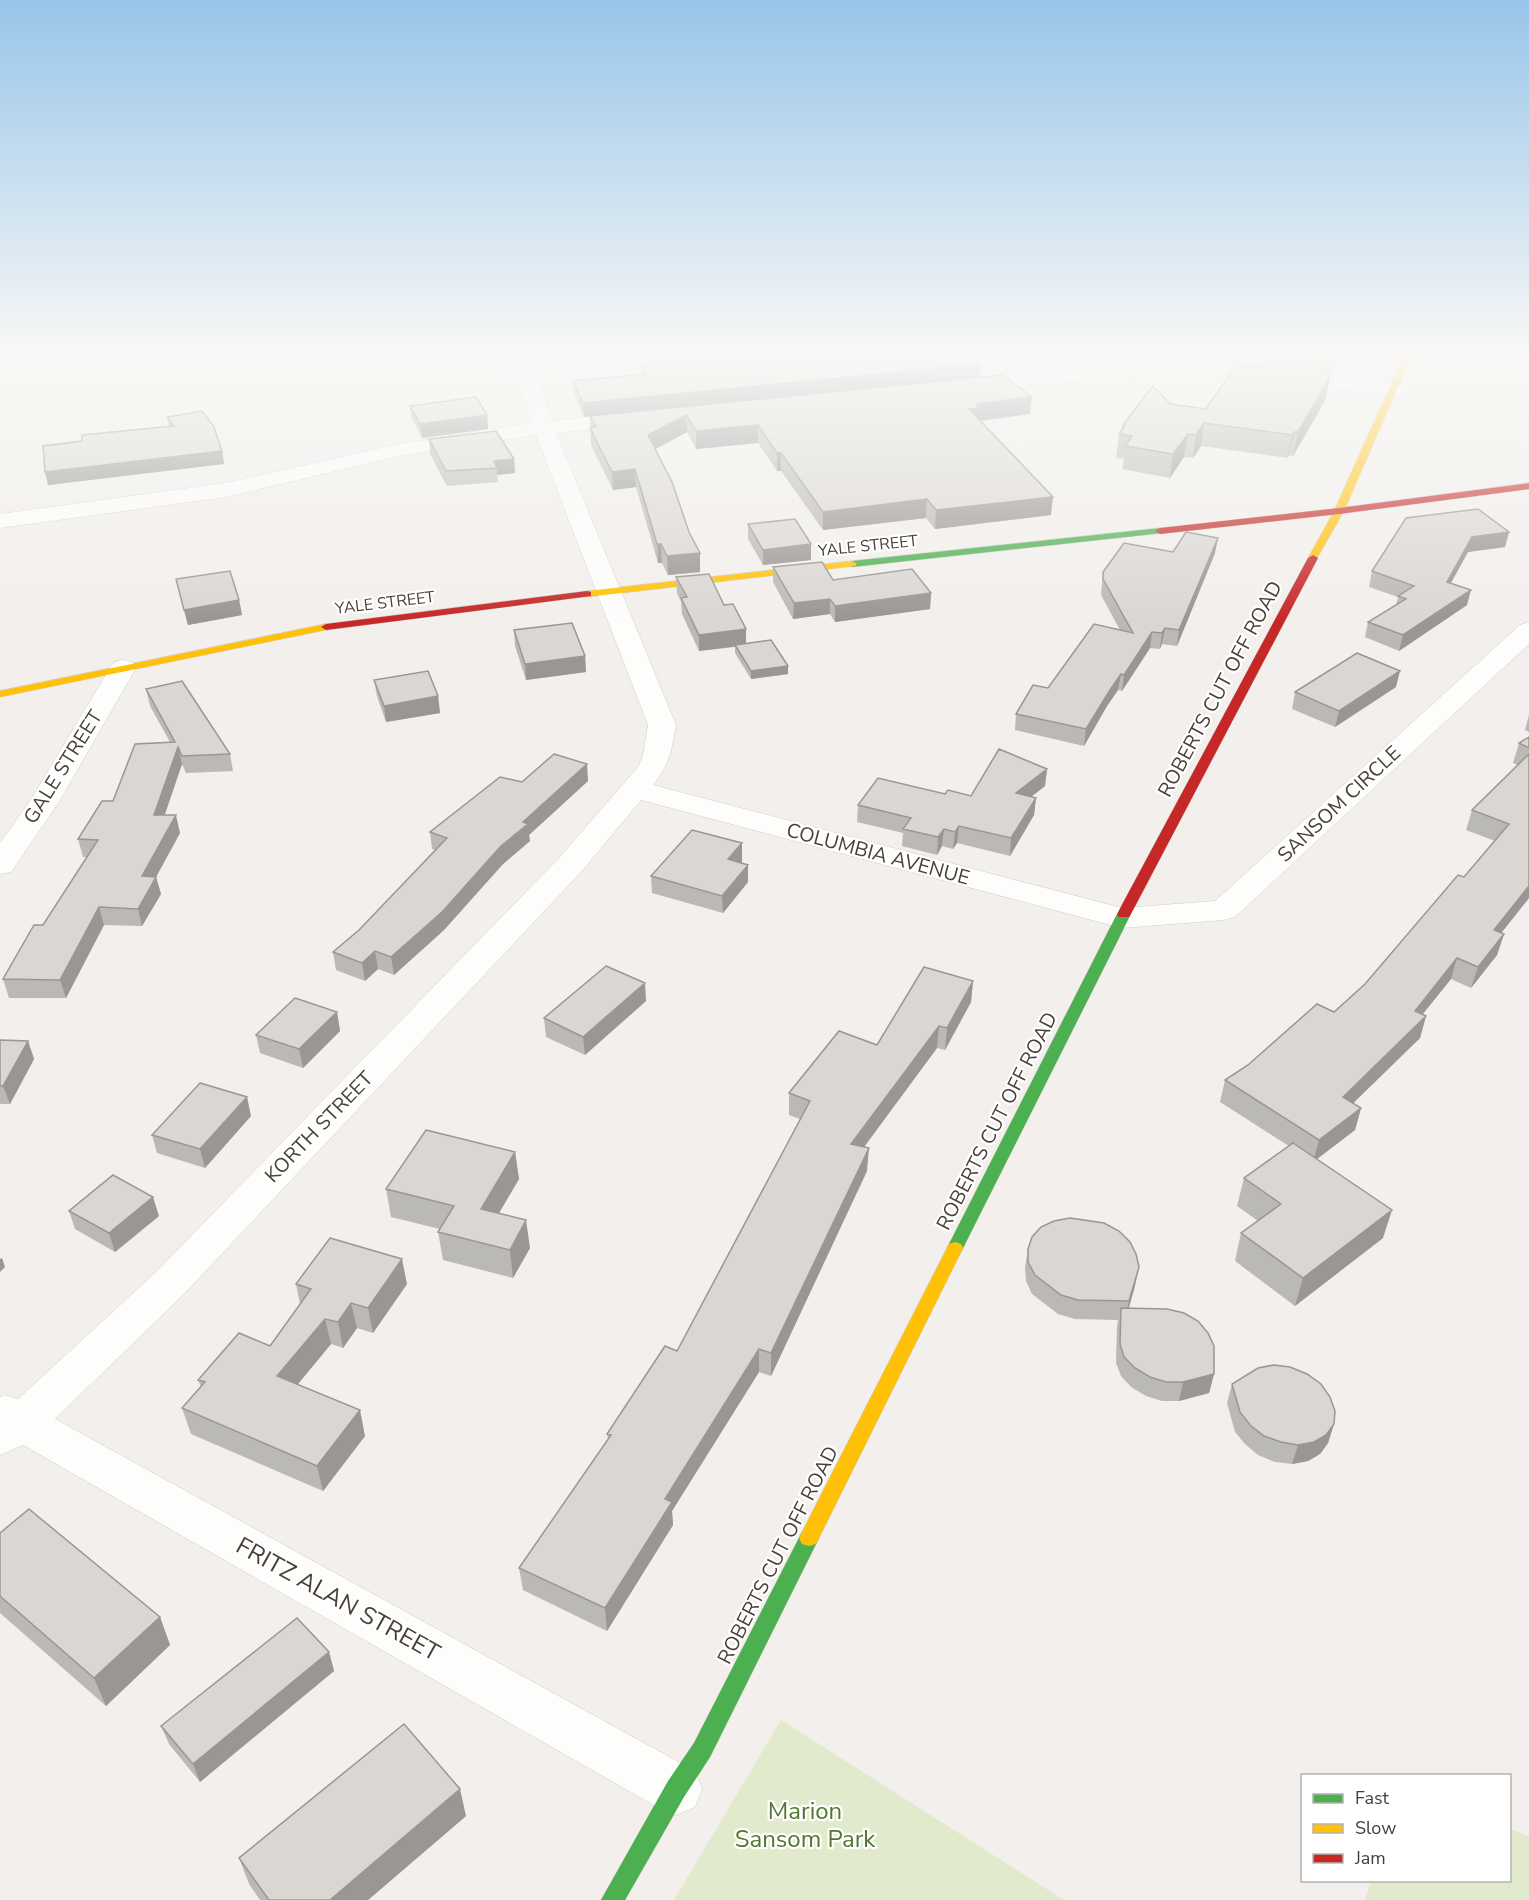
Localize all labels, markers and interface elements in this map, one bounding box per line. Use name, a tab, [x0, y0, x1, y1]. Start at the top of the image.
street label: YALE STREET	[816, 530, 919, 562]
street label: ROBERTS CUT OFF ROAD	[1151, 576, 1289, 802]
street label: YALE STREET	[333, 586, 436, 620]
street label: GALE STREET	[17, 705, 109, 829]
street label: SANSOM CIRCLE	[1272, 740, 1406, 868]
street label: COLUMBIA AVENUE	[783, 817, 973, 891]
street label: ROBERTS CUT OFF ROAD	[930, 1007, 1064, 1235]
street label: KORTH STREET	[259, 1065, 379, 1189]
street label: ROBERTS CUT OFF ROAD	[711, 1441, 845, 1669]
street label: FRITZ ALAN STREET	[230, 1530, 446, 1669]
legend	[1301, 1774, 1511, 1882]
text: Fast	[1355, 1786, 1390, 1810]
park label: Marion Sansom Park	[735, 1795, 876, 1855]
text: Slow	[1355, 1816, 1396, 1840]
text: Jam	[1354, 1846, 1386, 1870]

